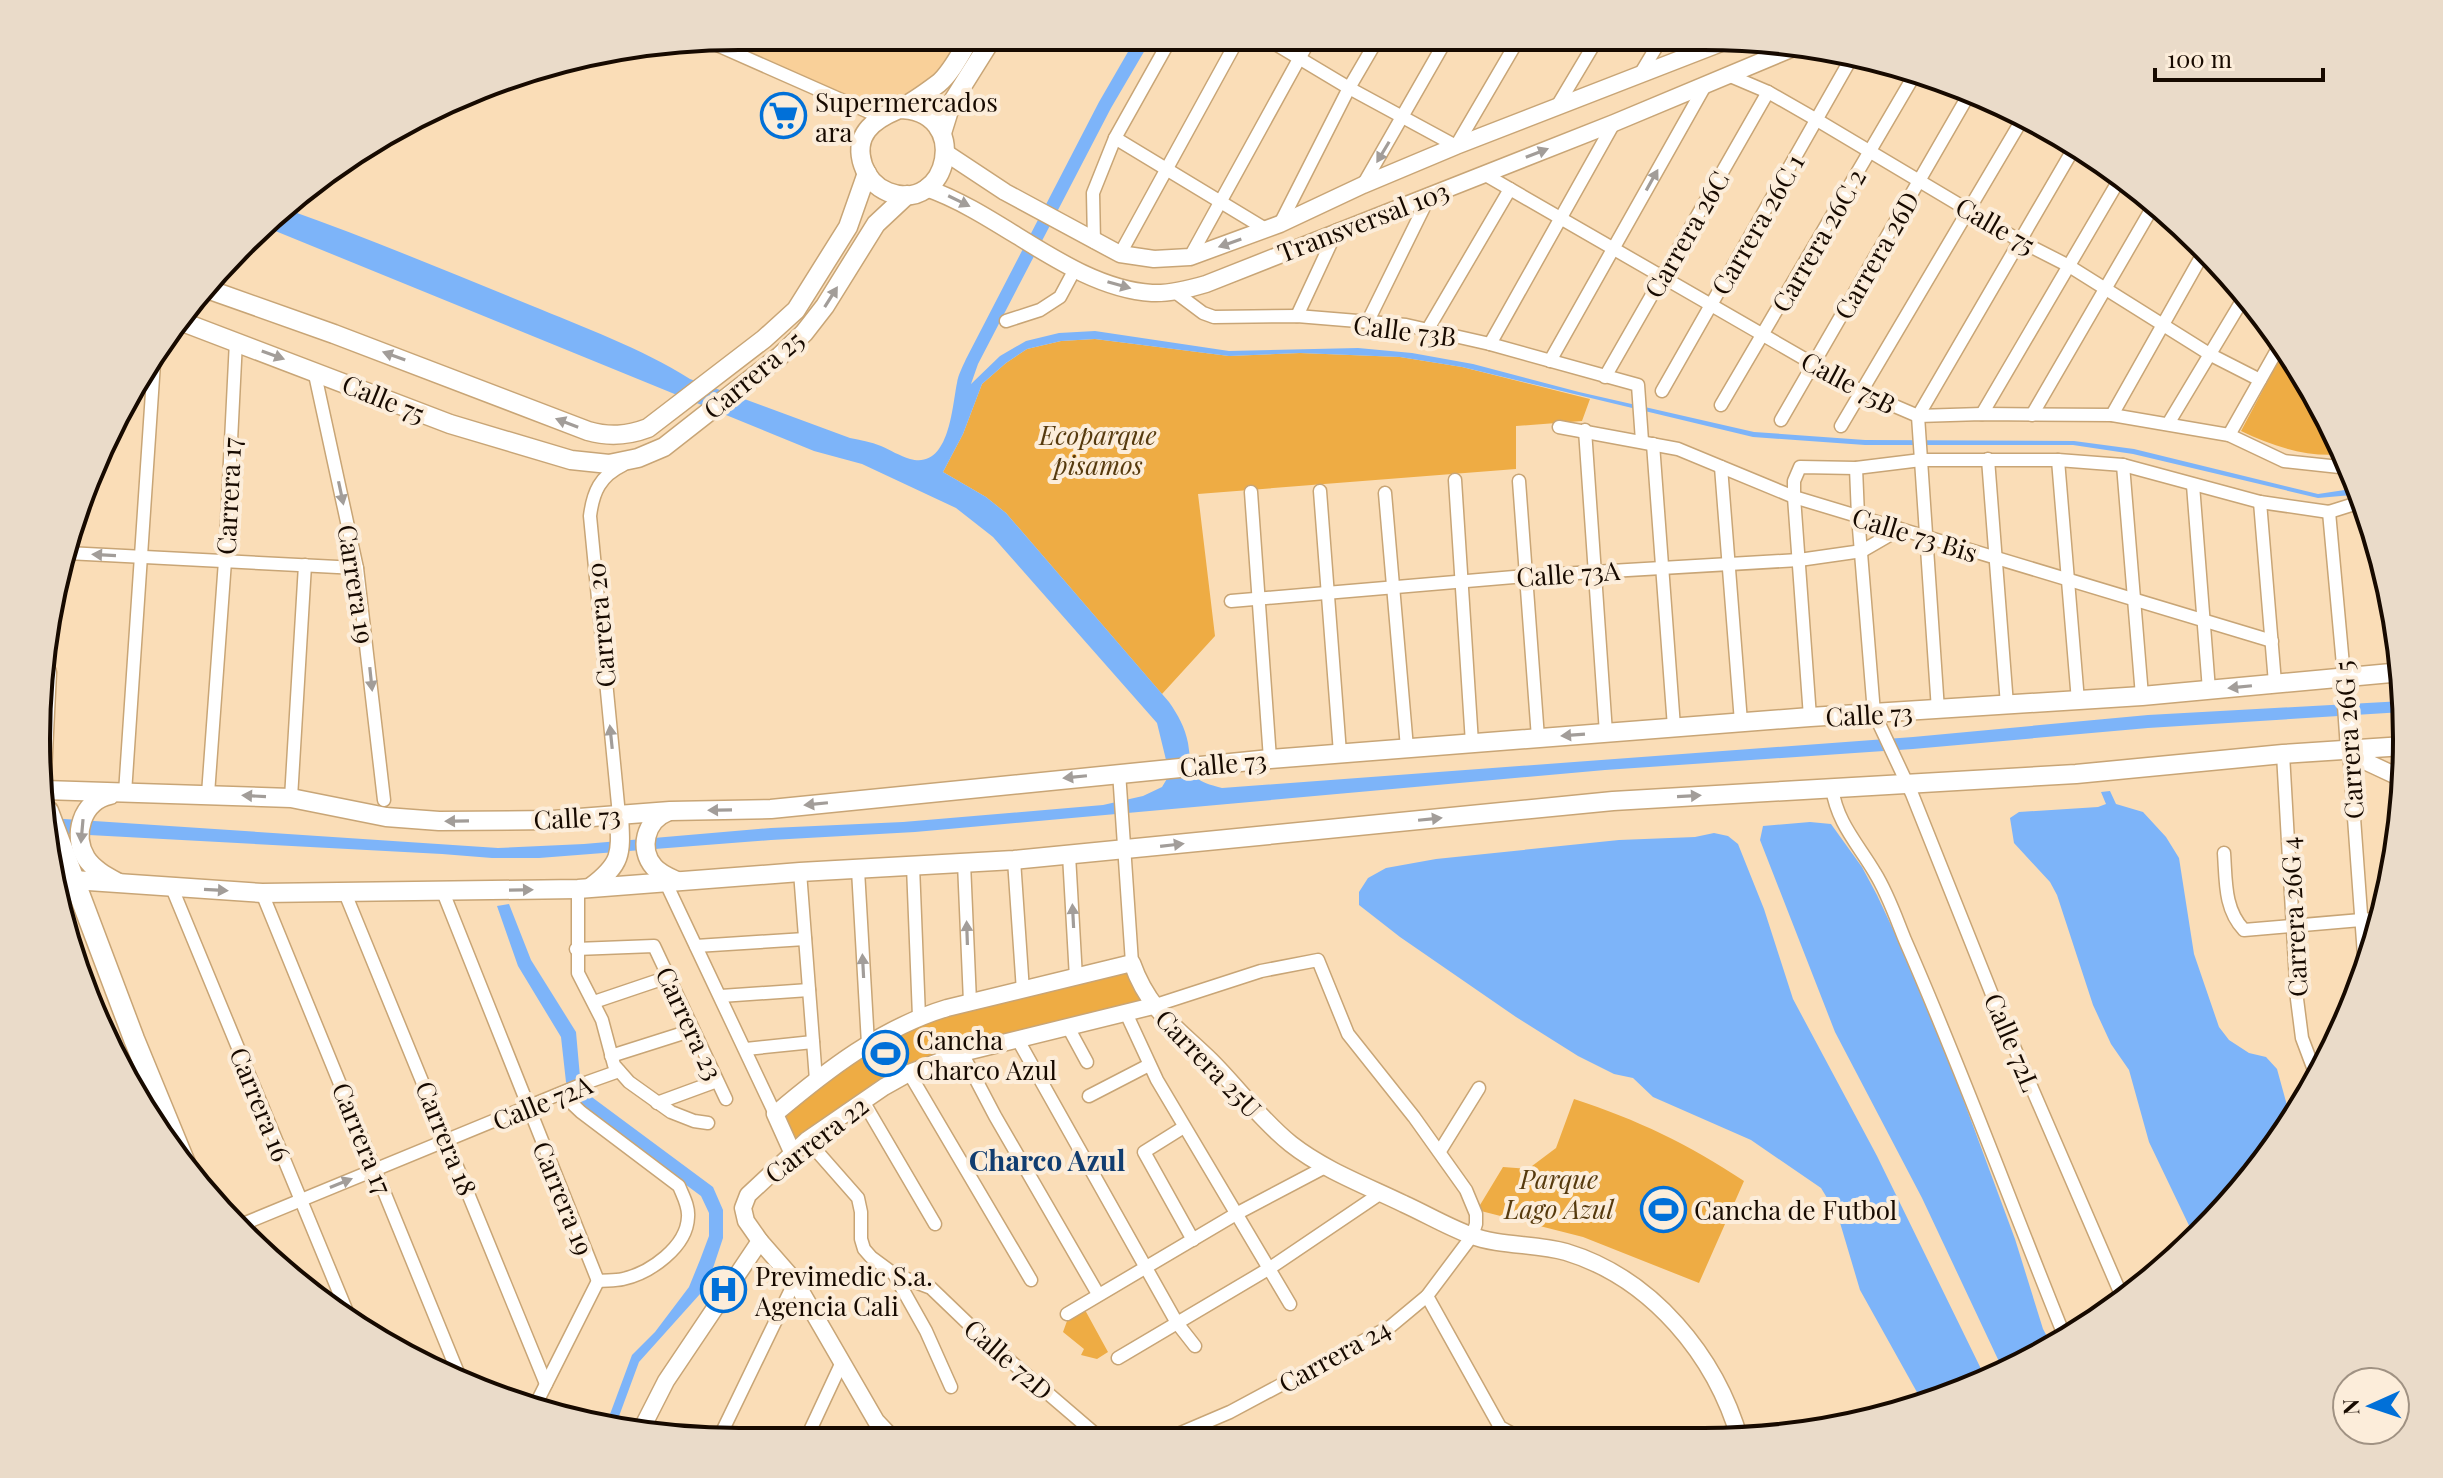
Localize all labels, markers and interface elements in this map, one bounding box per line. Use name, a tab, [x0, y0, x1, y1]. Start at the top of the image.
scale bar	[2155, 32, 2323, 82]
text: 100 m	[2167, 42, 2232, 74]
place label: Supermercados ara	[815, 84, 998, 149]
supermarket icon: Supermercados ara	[760, 92, 808, 140]
one-way arrow	[1376, 141, 1390, 163]
one-way arrow	[1525, 146, 1549, 159]
street label: Carrera 26C 1	[1703, 147, 1812, 301]
street label: Carrera 26C 2	[1763, 162, 1873, 318]
street label: Carrera 26C	[1636, 164, 1736, 304]
one-way arrow	[1645, 169, 1659, 191]
street label: Transversal 103	[1272, 172, 1454, 270]
street label: Carrera 26D	[1825, 185, 1927, 325]
street label: Calle 75	[1950, 188, 2042, 262]
one-way arrow	[948, 195, 971, 208]
one-way arrow	[1218, 237, 1242, 249]
one-way arrow	[1107, 279, 1131, 292]
one-way arrow	[823, 286, 838, 307]
street label: Calle 73B	[1351, 306, 1459, 354]
street label: Carrera 25	[696, 322, 810, 426]
street label: Calle 75B	[1795, 342, 1903, 422]
one-way arrow	[262, 349, 286, 362]
one-way arrow	[381, 349, 405, 362]
street label: Calle 75	[337, 366, 431, 430]
one-way arrow	[555, 416, 579, 429]
park label: Ecoparque pisamos	[1038, 417, 1157, 482]
street label: Carrera 17	[207, 436, 249, 556]
one-way arrow	[335, 481, 348, 506]
street label: Calle 73 Bis	[1848, 498, 1982, 570]
street label: Carrera 19	[330, 522, 384, 646]
one-way arrow	[91, 548, 116, 561]
street label: Calle 73A	[1515, 552, 1622, 594]
street label: Carrera 20	[577, 561, 623, 689]
street label: Carrera 26G 5	[2325, 660, 2371, 820]
one-way arrow	[365, 667, 378, 692]
one-way arrow	[2228, 681, 2253, 694]
street label: Calle 73	[1824, 694, 1914, 734]
one-way arrow	[605, 724, 618, 749]
one-way arrow	[1560, 729, 1585, 742]
street label: Calle 73	[1178, 742, 1268, 784]
one-way arrow	[1062, 770, 1087, 783]
one-way arrow	[241, 790, 266, 803]
one-way arrow	[1677, 790, 1702, 803]
street label: Calle 73	[532, 797, 622, 837]
one-way arrow	[803, 797, 828, 810]
one-way arrow	[707, 804, 732, 816]
one-way arrow	[1418, 812, 1443, 825]
one-way arrow	[444, 815, 469, 827]
one-way arrow	[75, 819, 88, 844]
street label: Carrera 26G 4	[2271, 836, 2315, 998]
one-way arrow	[1159, 838, 1184, 851]
one-way arrow	[204, 884, 229, 897]
one-way arrow	[509, 884, 534, 897]
one-way arrow	[1066, 903, 1079, 928]
one-way arrow	[960, 920, 973, 945]
one-way arrow	[856, 953, 869, 978]
street label: Carrera 23	[648, 961, 732, 1085]
street label: Calle 72L	[1977, 988, 2049, 1096]
street label: Carrera 25U	[1148, 1001, 1270, 1125]
place label: Cancha Charco Azul	[916, 1022, 1057, 1087]
sports icon: Cancha Charco Azul	[861, 1030, 909, 1078]
street label: Carrera 16	[222, 1042, 300, 1166]
street label: Calle 72A	[487, 1066, 598, 1138]
street label: Carrera 18	[408, 1076, 486, 1200]
street label: Carrera 17	[325, 1077, 401, 1199]
street label: Carrera 22	[757, 1088, 875, 1190]
street label: Carrera 19	[525, 1136, 603, 1260]
district label: Charco Azul	[969, 1141, 1126, 1178]
park label: Parque Lago Azul	[1503, 1161, 1616, 1226]
one-way arrow	[329, 1177, 353, 1190]
sports icon: Cancha de Futbol	[1639, 1185, 1687, 1233]
place label: Cancha de Futbol	[1694, 1192, 1897, 1227]
place label: Previmedic S.a. Agencia Cali	[754, 1258, 933, 1323]
hospital icon: Previmedic S.a. Agencia Cali	[700, 1266, 748, 1314]
street label: Carrera 24	[1272, 1310, 1396, 1400]
street label: Calle 72D	[957, 1311, 1061, 1407]
north arrow	[2331, 1366, 2411, 1446]
text: N	[2335, 1398, 2365, 1416]

